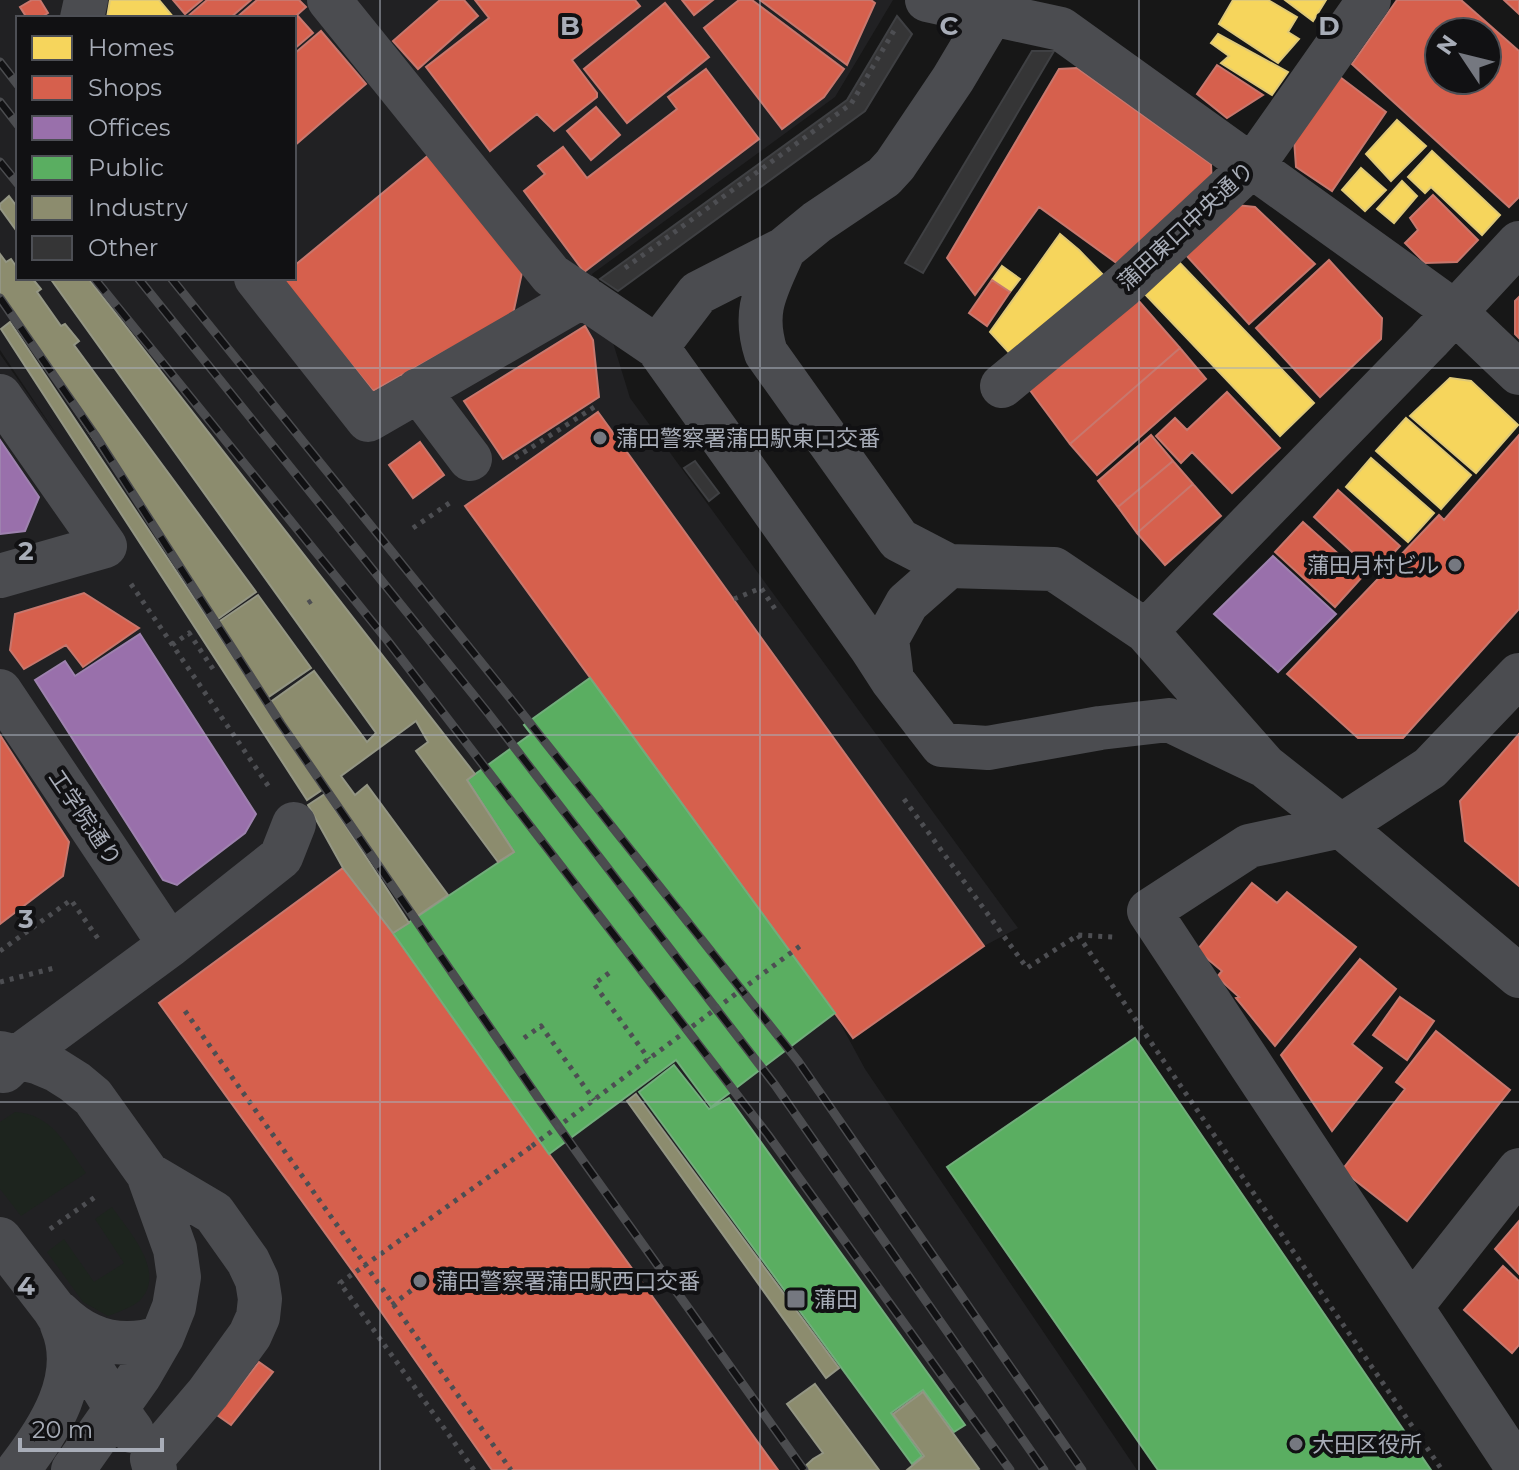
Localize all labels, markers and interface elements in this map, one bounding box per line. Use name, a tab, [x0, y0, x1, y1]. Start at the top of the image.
text: B	[560, 10, 580, 42]
text: C	[940, 10, 959, 42]
text: D	[1318, 10, 1340, 42]
legend	[16, 16, 296, 280]
north arrow	[1423, 16, 1503, 96]
text: N	[1431, 30, 1463, 60]
text: Homes	[88, 33, 174, 62]
text: Shops	[88, 73, 162, 102]
text: Offices	[88, 113, 170, 142]
text: Public	[88, 153, 164, 182]
street label: 蒲田東口中央通り	[1112, 156, 1260, 296]
text: Industry	[88, 193, 188, 222]
text: Other	[88, 233, 158, 262]
place label: 蒲田警察署蒲田駅東口交番	[616, 425, 880, 452]
marker: 蒲田警察署蒲田駅東口交番	[591, 429, 609, 447]
text: 2	[18, 535, 34, 567]
place label: 蒲田月村ビル	[1307, 552, 1439, 579]
marker: 蒲田月村ビル	[1446, 556, 1464, 574]
street label: 工学院通り	[43, 765, 127, 871]
text: 3	[17, 903, 34, 935]
place label: 蒲田警察署蒲田駅西口交番	[436, 1268, 700, 1295]
text: 4	[17, 1270, 35, 1302]
marker: 蒲田警察署蒲田駅西口交番	[411, 1272, 429, 1290]
place label: 蒲田	[814, 1286, 858, 1313]
marker: 蒲田	[785, 1288, 807, 1310]
scale bar	[20, 1402, 162, 1452]
text: 20 m	[32, 1415, 93, 1444]
place label: 大田区役所	[1312, 1431, 1422, 1458]
marker: 大田区役所	[1287, 1435, 1305, 1453]

